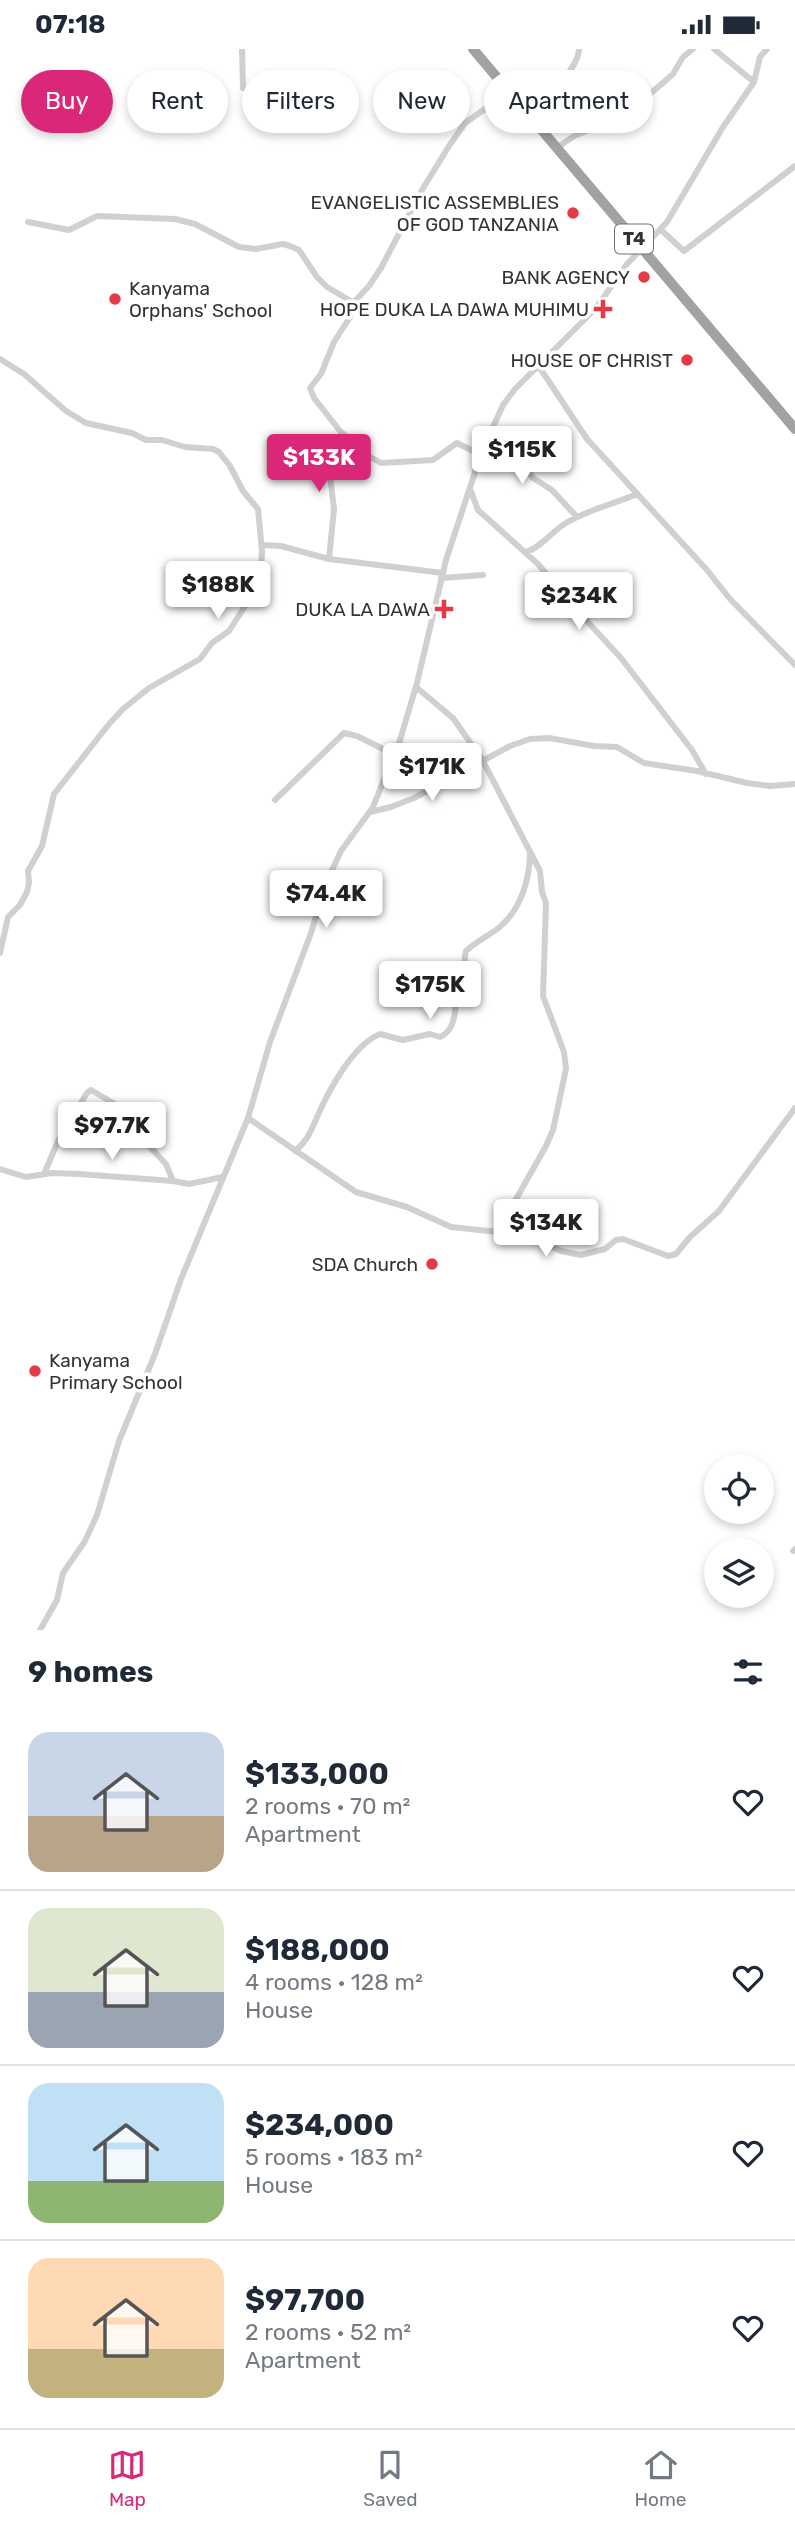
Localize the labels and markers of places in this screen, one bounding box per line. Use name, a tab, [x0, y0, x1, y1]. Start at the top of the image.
place label: EVANGELISTIC ASSEMBLIES OF GOD TANZANIA	[311, 191, 559, 236]
marker: EVANGELISTIC ASSEMBLIES OF GOD TANZANIA	[565, 205, 581, 221]
place label: BANK AGENCY	[501, 266, 630, 289]
marker: BANK AGENCY	[636, 269, 652, 285]
place label: Kanyama Orphans' School	[129, 277, 272, 322]
marker: Kanyama Orphans' School	[107, 291, 123, 307]
place label: HOPE DUKA LA DAWA MUHIMU	[320, 298, 589, 321]
marker: HOPE DUKA LA DAWA MUHIMU	[595, 301, 611, 317]
place label: HOUSE OF CHRIST	[510, 349, 673, 372]
marker: HOUSE OF CHRIST	[679, 352, 695, 368]
pin: $115K	[473, 427, 571, 486]
pin: $133K	[270, 435, 368, 494]
pin: $188K	[169, 561, 267, 621]
pin: $234K	[530, 573, 628, 632]
place label: DUKA LA DAWA	[295, 598, 430, 621]
marker: DUKA LA DAWA	[436, 601, 452, 617]
pin: $171K	[383, 743, 481, 803]
pin: $74.4K	[269, 871, 383, 930]
pin: $175K	[381, 961, 479, 1021]
pin: $97.7K	[55, 1103, 169, 1162]
pin: $134K	[497, 1199, 595, 1259]
place label: SDA Church	[312, 1253, 418, 1276]
marker: SDA Church	[424, 1256, 440, 1272]
place label: Kanyama Primary School	[49, 1349, 183, 1394]
marker: Kanyama Primary School	[27, 1363, 43, 1379]

